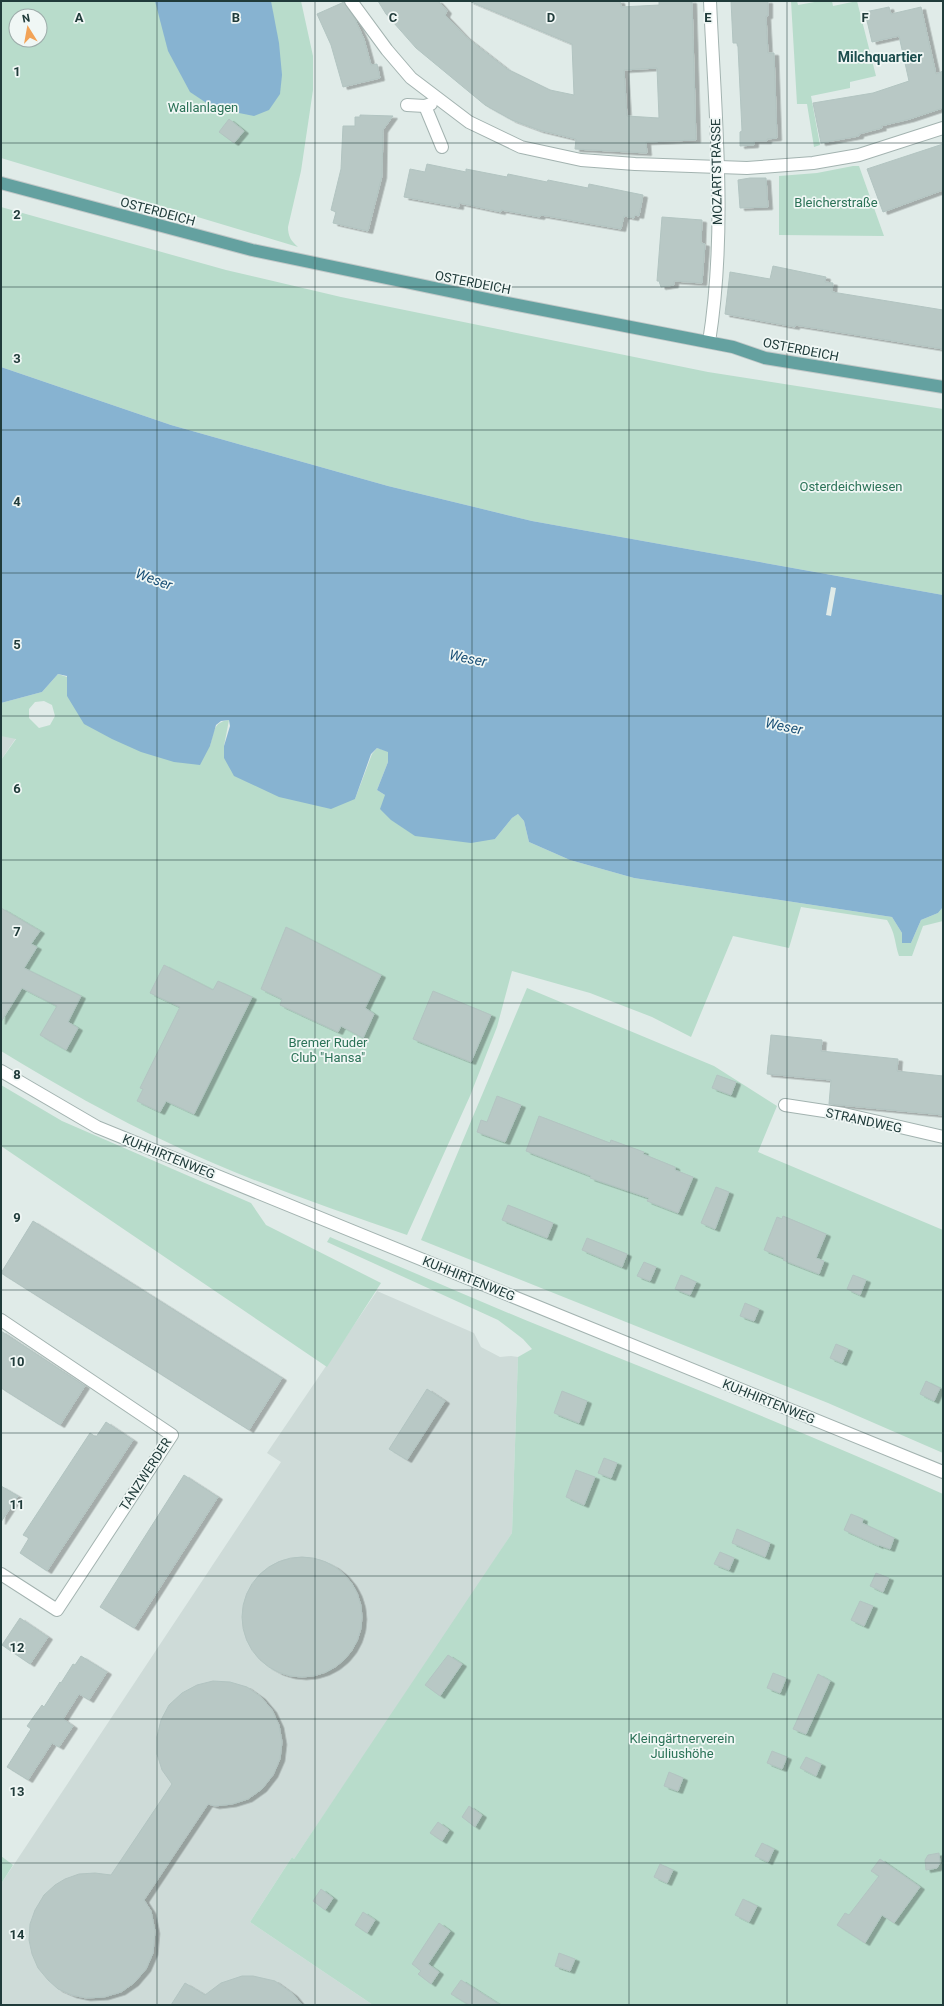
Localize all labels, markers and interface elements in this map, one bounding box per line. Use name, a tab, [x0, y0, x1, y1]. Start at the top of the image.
north arrow	[8, 8, 48, 48]
text: A	[75, 10, 84, 25]
text: B	[232, 10, 240, 25]
text: C	[389, 10, 398, 25]
text: D	[547, 10, 555, 25]
text: E	[704, 10, 712, 25]
text: F	[861, 10, 869, 25]
text: N	[21, 12, 31, 26]
district label: Milchquartier	[838, 49, 922, 65]
text: 1	[13, 64, 21, 79]
park label: Wallanlagen	[168, 100, 238, 115]
street label: MOZARTSTRASSE	[708, 119, 725, 225]
street label: OSTERDEICH	[119, 194, 197, 229]
park label: Bleicherstraße	[794, 195, 878, 210]
text: 2	[13, 207, 21, 222]
street label: OSTERDEICH	[434, 268, 512, 297]
street label: OSTERDEICH	[762, 335, 840, 364]
text: 3	[13, 351, 21, 366]
park label: Osterdeichwiesen	[799, 479, 903, 494]
text: 4	[13, 494, 21, 509]
water label: Weser	[133, 565, 175, 593]
text: 5	[13, 637, 21, 652]
water label: Weser	[448, 646, 489, 670]
water label: Weser	[764, 714, 805, 738]
text: 6	[13, 781, 21, 796]
text: 7	[13, 924, 21, 939]
park label: Bremer Ruder Club "Hansa"	[288, 1035, 368, 1065]
text: 8	[13, 1067, 21, 1082]
street label: STRANDWEG	[824, 1105, 903, 1136]
street label: KUHHIRTENWEG	[120, 1131, 217, 1182]
text: 9	[13, 1210, 21, 1225]
street label: KUHHIRTENWEG	[420, 1253, 517, 1304]
text: 10	[10, 1354, 24, 1369]
street label: KUHHIRTENWEG	[720, 1376, 817, 1427]
street label: TANZWERDER	[116, 1435, 174, 1513]
text: 11	[10, 1497, 24, 1512]
text: 12	[10, 1640, 24, 1655]
park label: Kleingärtnerverein Juliushöhe	[629, 1731, 735, 1761]
text: 13	[10, 1784, 24, 1799]
text: 14	[10, 1927, 25, 1942]

